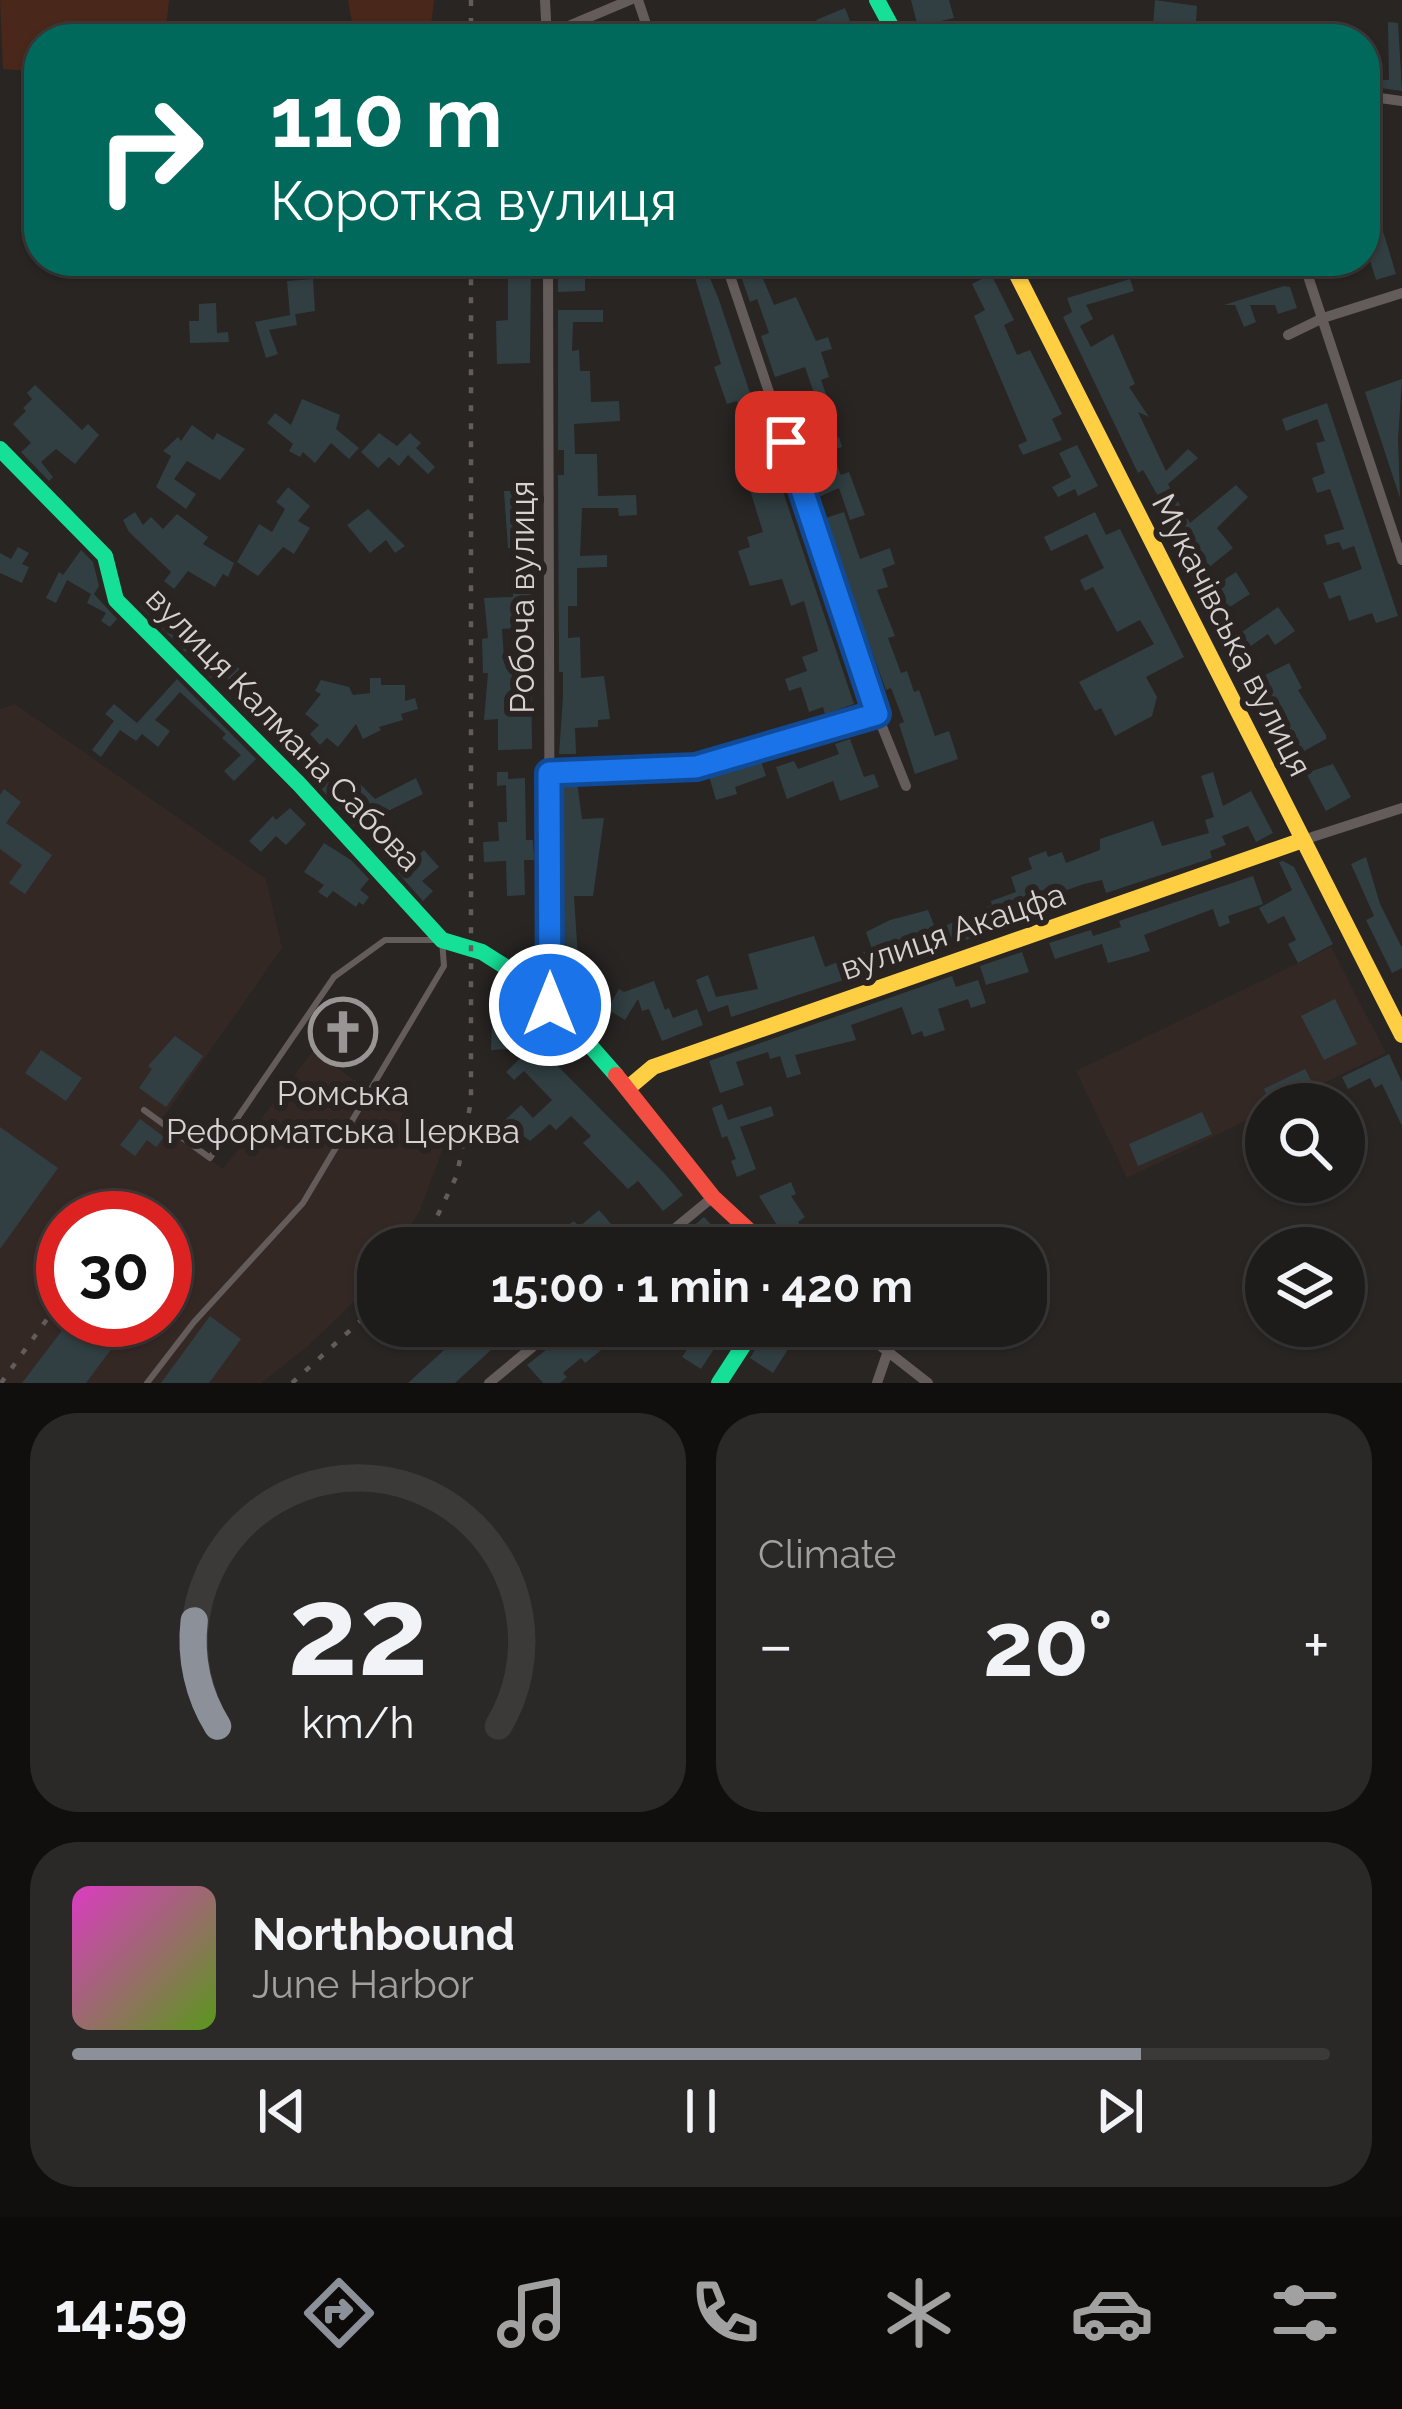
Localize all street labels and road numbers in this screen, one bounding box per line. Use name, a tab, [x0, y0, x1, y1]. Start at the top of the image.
street label: Робоча вулиця	[503, 480, 542, 714]
street label: Мукачівська вулиця	[1144, 487, 1320, 783]
street label: вулиця Калмана Сабова	[138, 579, 430, 879]
street label: вулиця Акацфа	[836, 874, 1070, 988]

